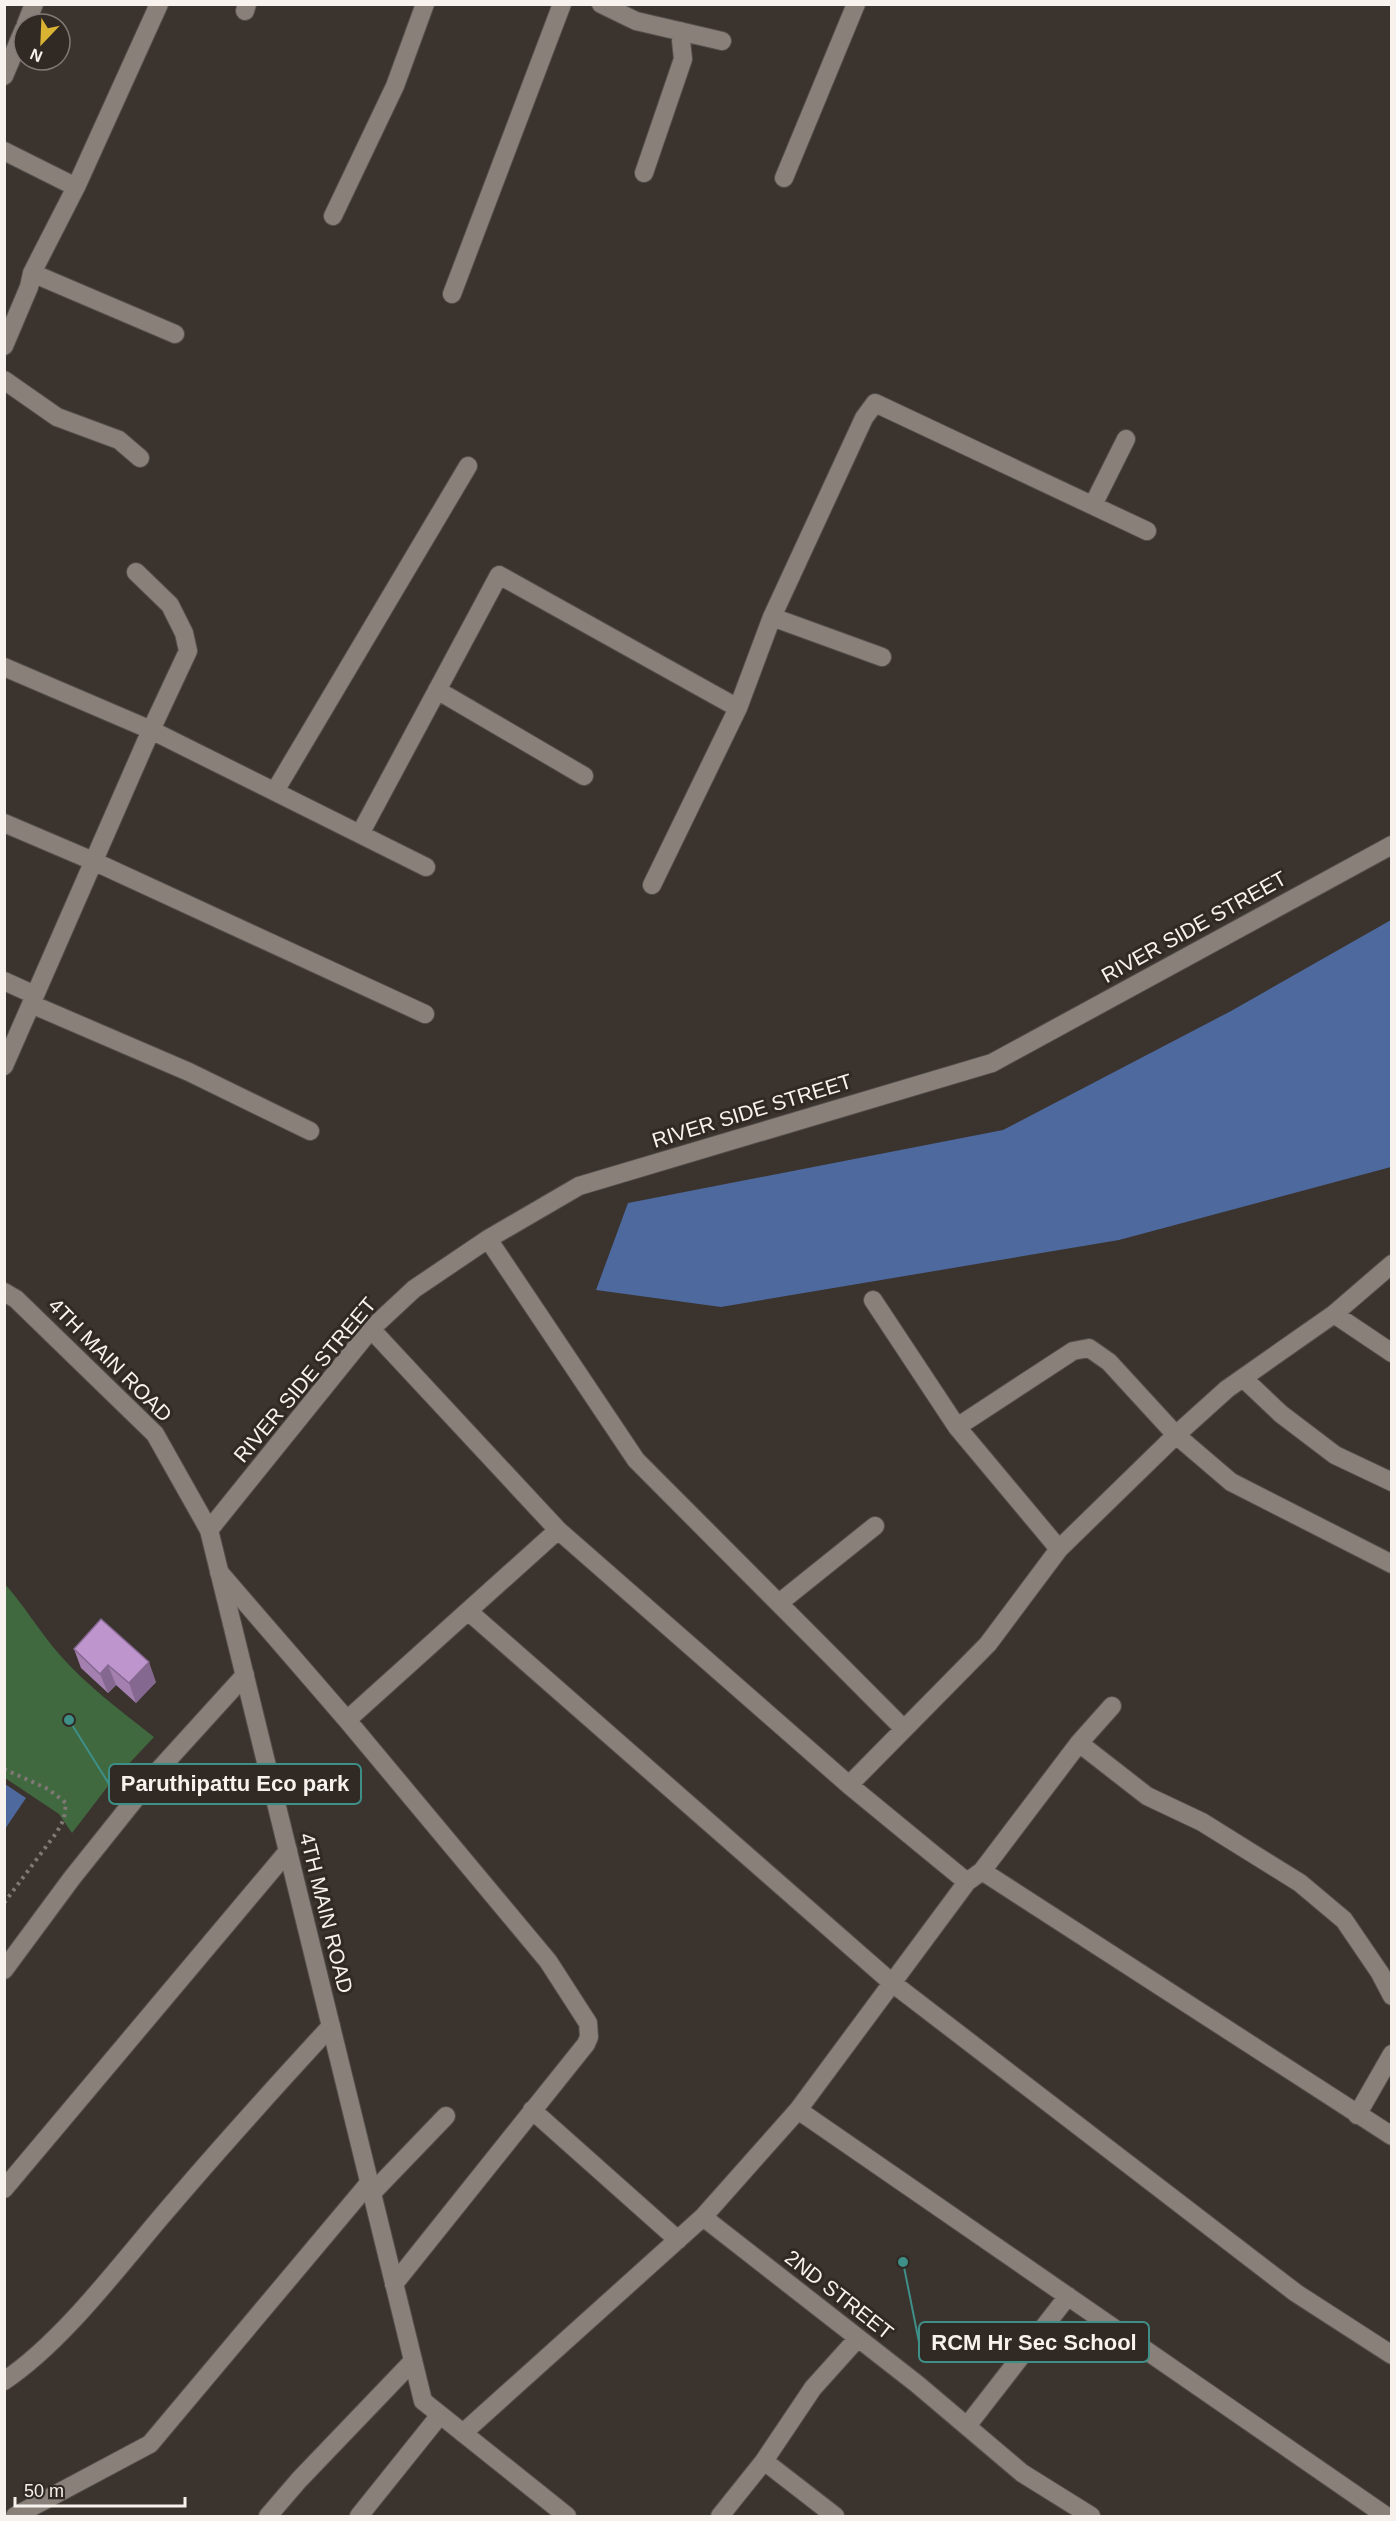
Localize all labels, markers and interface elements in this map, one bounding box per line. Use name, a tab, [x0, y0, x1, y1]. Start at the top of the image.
north arrow	[12, 12, 72, 72]
text: N	[28, 45, 45, 65]
street label: RIVER SIDE STREET	[1097, 866, 1290, 987]
street label: RIVER SIDE STREET	[649, 1069, 855, 1152]
street label: 4TH MAIN ROAD	[44, 1293, 177, 1426]
street label: RIVER SIDE STREET	[229, 1293, 380, 1467]
callout: Paruthipattu Eco park	[109, 1764, 361, 1804]
text: Paruthipattu Eco park	[121, 1771, 350, 1796]
street label: 4TH MAIN ROAD	[295, 1830, 358, 1995]
street label: 2ND STREET	[781, 2245, 898, 2344]
callout: RCM Hr Sec School	[919, 2322, 1149, 2362]
text: RCM Hr Sec School	[931, 2330, 1137, 2355]
scale bar	[15, 2470, 184, 2508]
text: 50 m	[24, 2481, 64, 2501]

